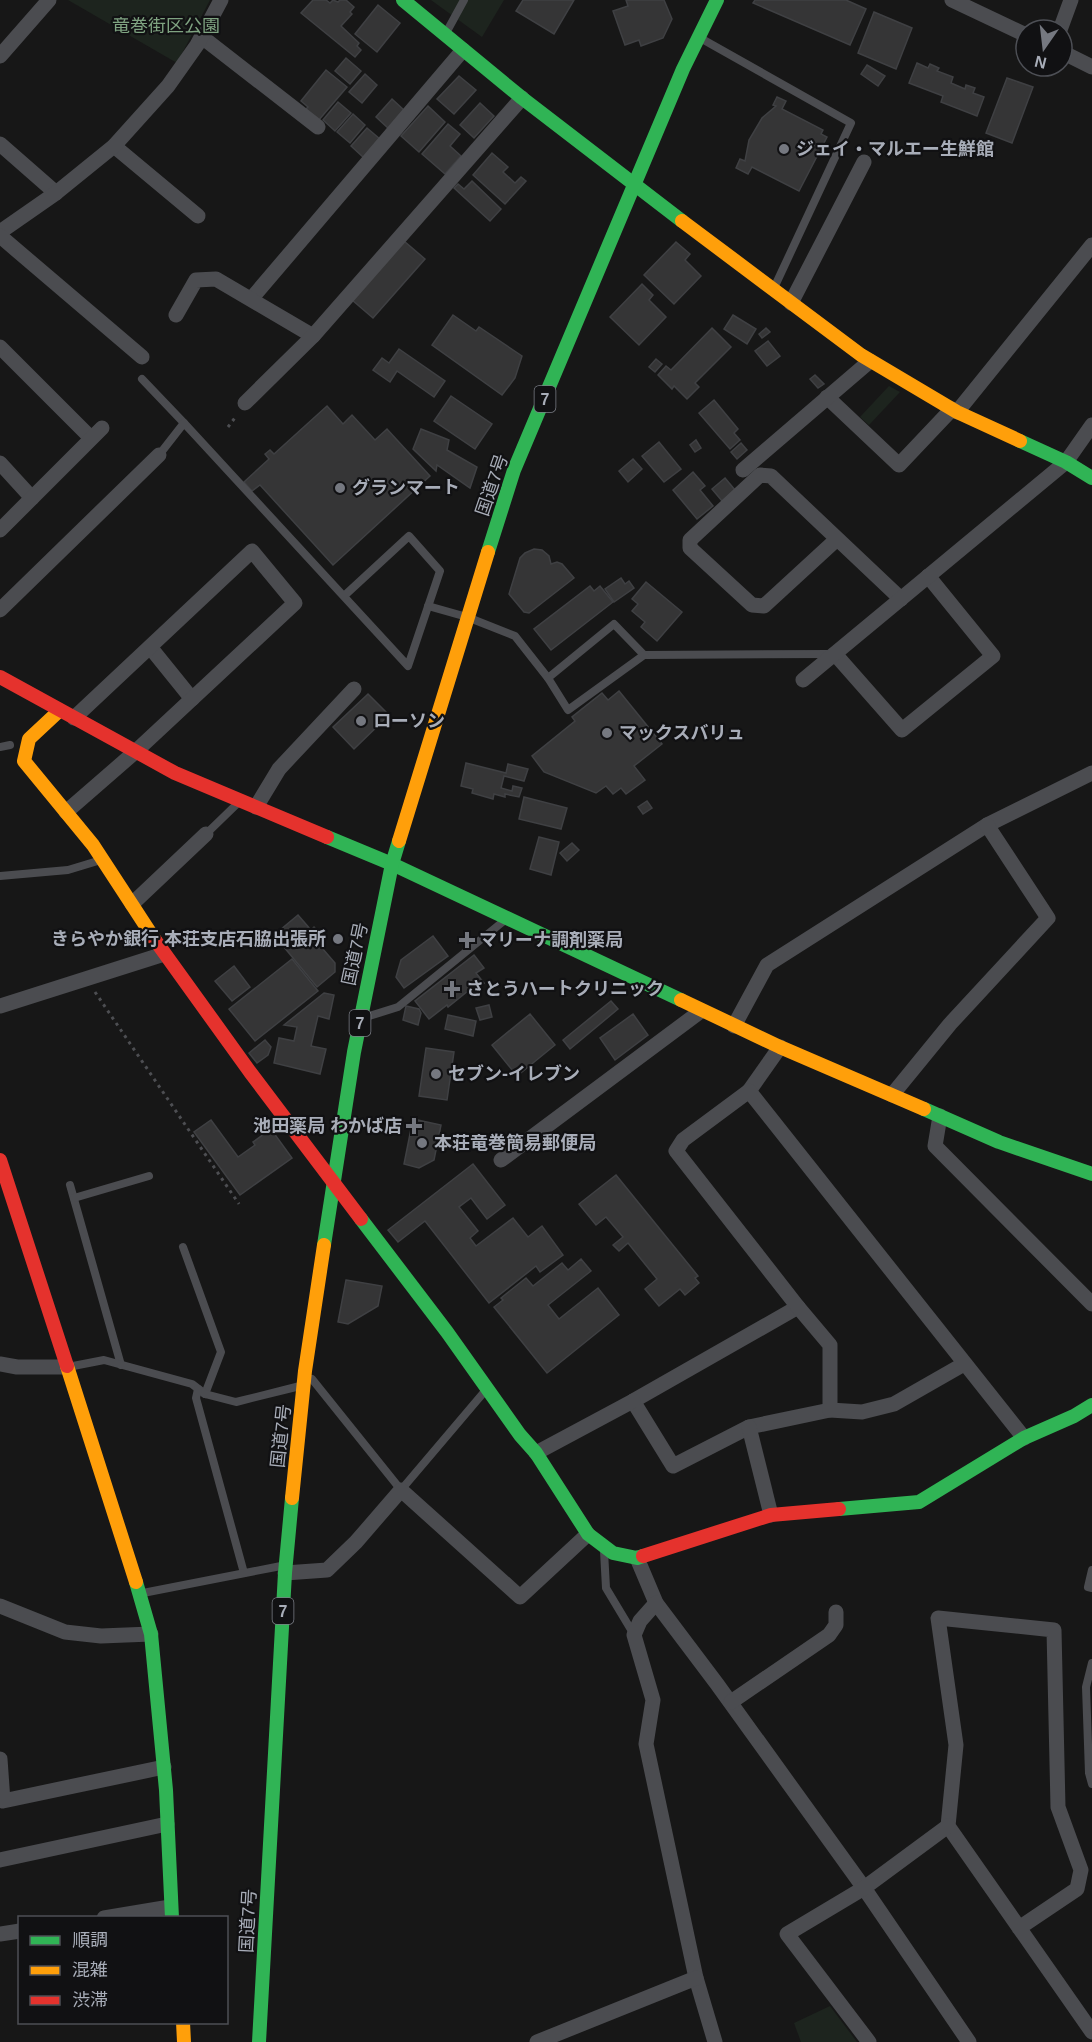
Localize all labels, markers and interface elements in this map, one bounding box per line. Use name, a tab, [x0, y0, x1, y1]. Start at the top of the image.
park label: 竜巻街区公園	[112, 16, 220, 36]
north arrow	[1014, 18, 1074, 78]
text: N	[1033, 52, 1048, 72]
place label: ジェイ・マルエー生鮮館	[796, 139, 994, 159]
marker: ジェイ・マルエー生鮮館	[777, 142, 791, 156]
road number: 7	[534, 386, 556, 412]
street label: 国道7号	[472, 451, 512, 519]
place label: グランマート	[352, 478, 460, 498]
marker: グランマート	[333, 481, 347, 495]
place label: ローソン	[373, 711, 445, 731]
marker: ローソン	[354, 714, 368, 728]
place label: マックスバリュ	[619, 723, 744, 743]
marker: マックスバリュ	[600, 726, 614, 740]
street label: 国道7号	[339, 921, 371, 987]
place label: きらやか銀行 本荘支店石脇出張所	[51, 928, 326, 949]
place label: マリーナ調剤薬局	[479, 930, 623, 950]
marker: きらやか銀行 本荘支店石脇出張所	[331, 932, 345, 946]
marker: マリーナ調剤薬局	[460, 933, 474, 947]
place label: さとうハートクリニック	[466, 979, 664, 999]
marker: さとうハートクリニック	[443, 980, 461, 998]
road number: 7	[350, 1010, 370, 1036]
place label: セブン-イレブン	[448, 1064, 580, 1084]
marker: セブン-イレブン	[429, 1067, 443, 1081]
place label: 池田薬局 わかば店	[253, 1116, 402, 1136]
marker: 池田薬局 わかば店	[407, 1119, 421, 1133]
place label: 本荘竜巻簡易郵便局	[434, 1133, 596, 1153]
marker: 本荘竜巻簡易郵便局	[415, 1136, 429, 1150]
street label: 国道7号	[268, 1403, 294, 1469]
road number: 7	[272, 1598, 294, 1624]
street label: 国道7号	[236, 1889, 260, 1953]
legend	[18, 1916, 228, 2024]
text: 順調	[72, 1930, 108, 1950]
text: 混雑	[72, 1960, 108, 1980]
text: 渋滞	[72, 1990, 108, 2010]

